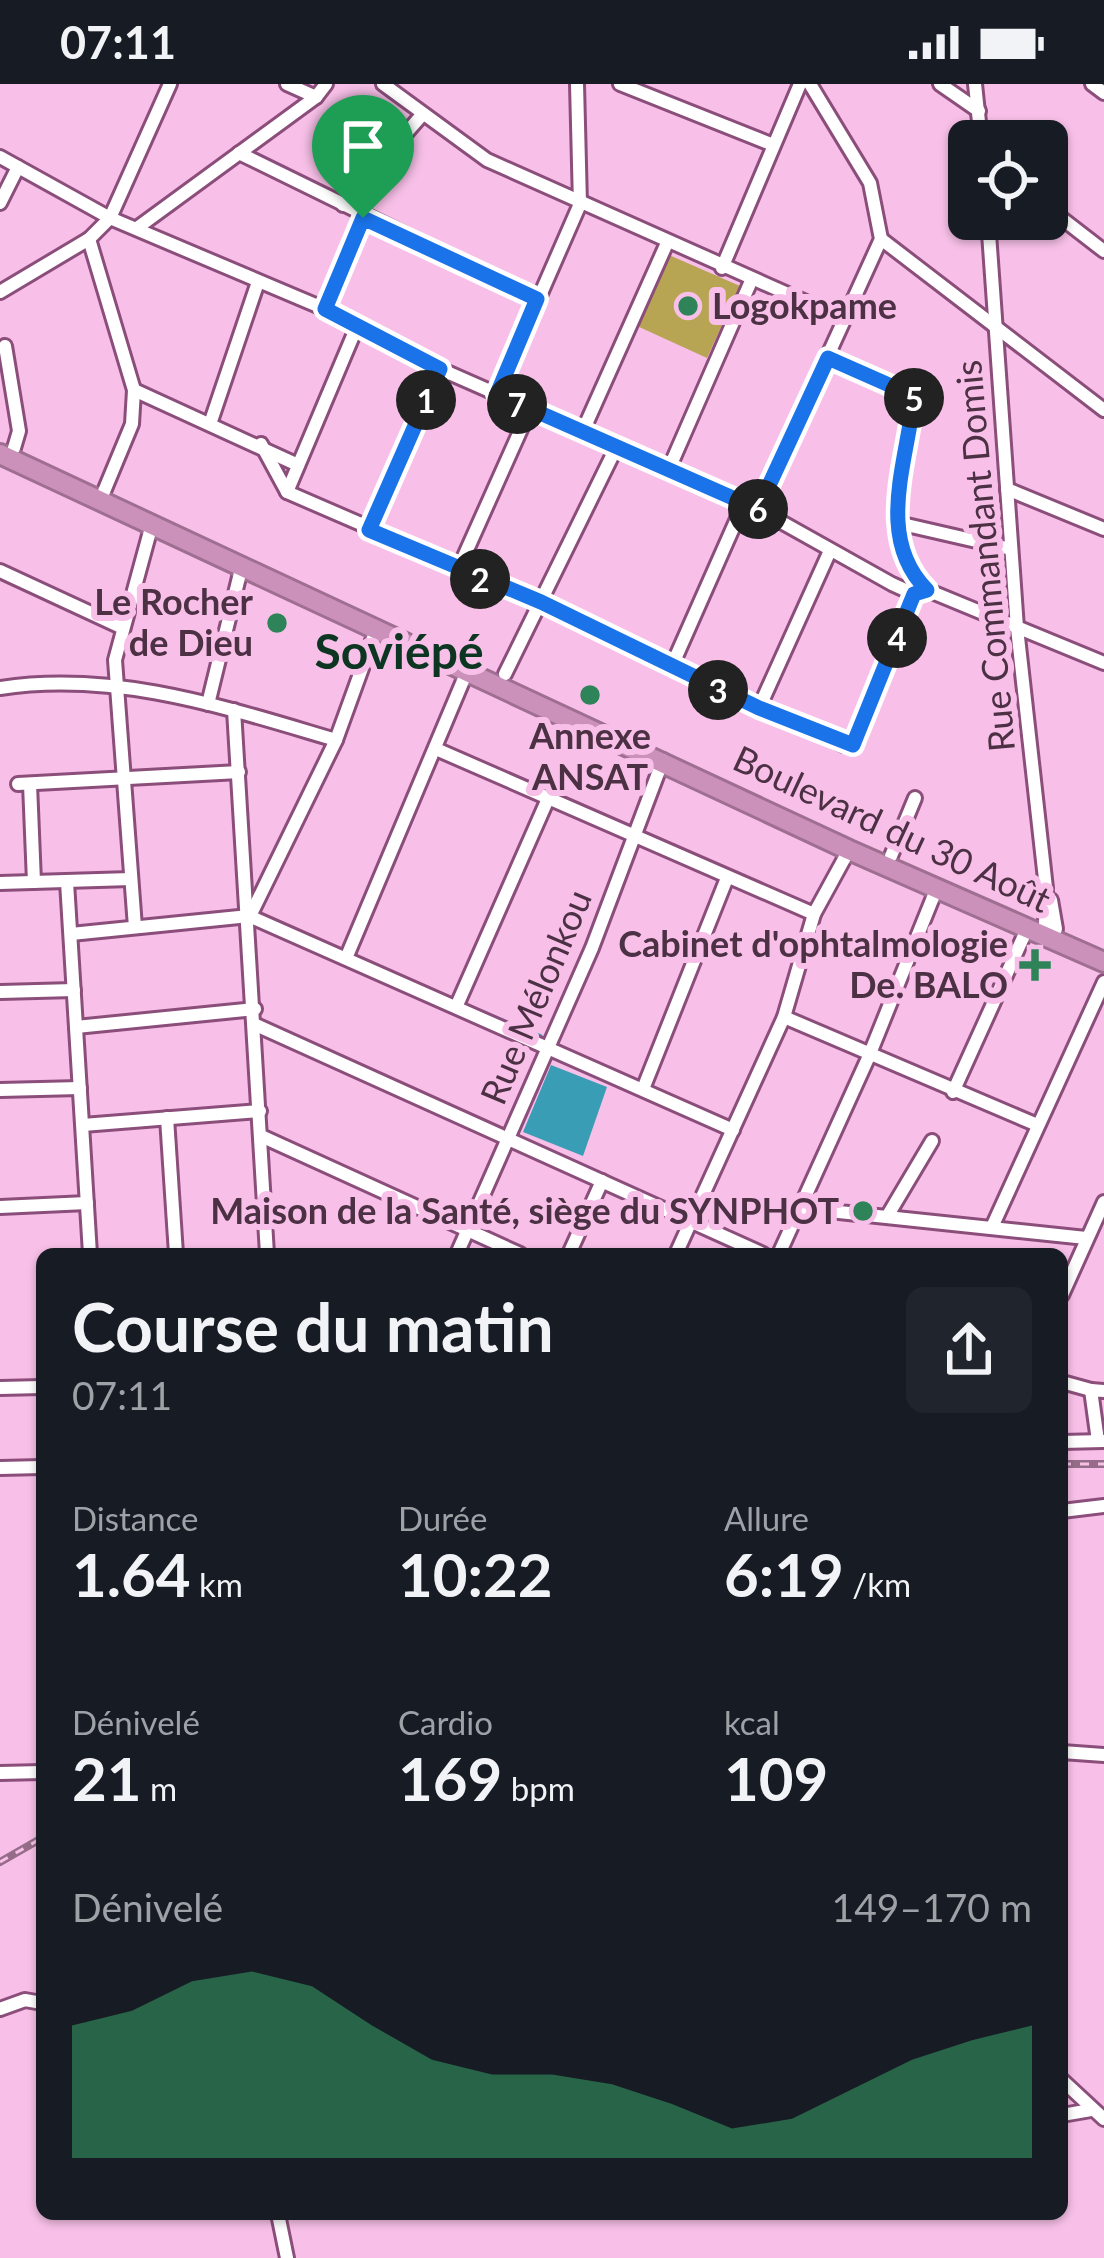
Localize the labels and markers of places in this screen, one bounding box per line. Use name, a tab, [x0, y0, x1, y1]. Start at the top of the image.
pin	[312, 95, 414, 218]
place label: Logokpame	[712, 283, 897, 327]
marker: Logokpame	[675, 293, 701, 319]
pin: 5	[884, 368, 944, 428]
pin: 1	[396, 370, 456, 430]
pin: 7	[487, 374, 547, 434]
pin: 6	[728, 479, 788, 539]
pin: 2	[450, 549, 510, 609]
place label: Le Rocher de Dieu	[94, 579, 254, 664]
pin: 4	[867, 608, 927, 668]
marker: Le Rocher de Dieu	[264, 610, 290, 636]
pin: 3	[688, 660, 748, 720]
marker: Annexe ANSAT	[577, 682, 603, 708]
place label: Annexe ANSAT	[528, 713, 651, 798]
place label: Cabinet d'ophtalmologie De. BALO	[618, 921, 1008, 1006]
marker: Cabinet d'ophtalmologie De. BALO	[1019, 949, 1051, 981]
place label: Maison de la Santé, siège du SYNPHOT	[210, 1188, 839, 1232]
marker: Maison de la Santé, siège du SYNPHOT	[850, 1198, 876, 1224]

